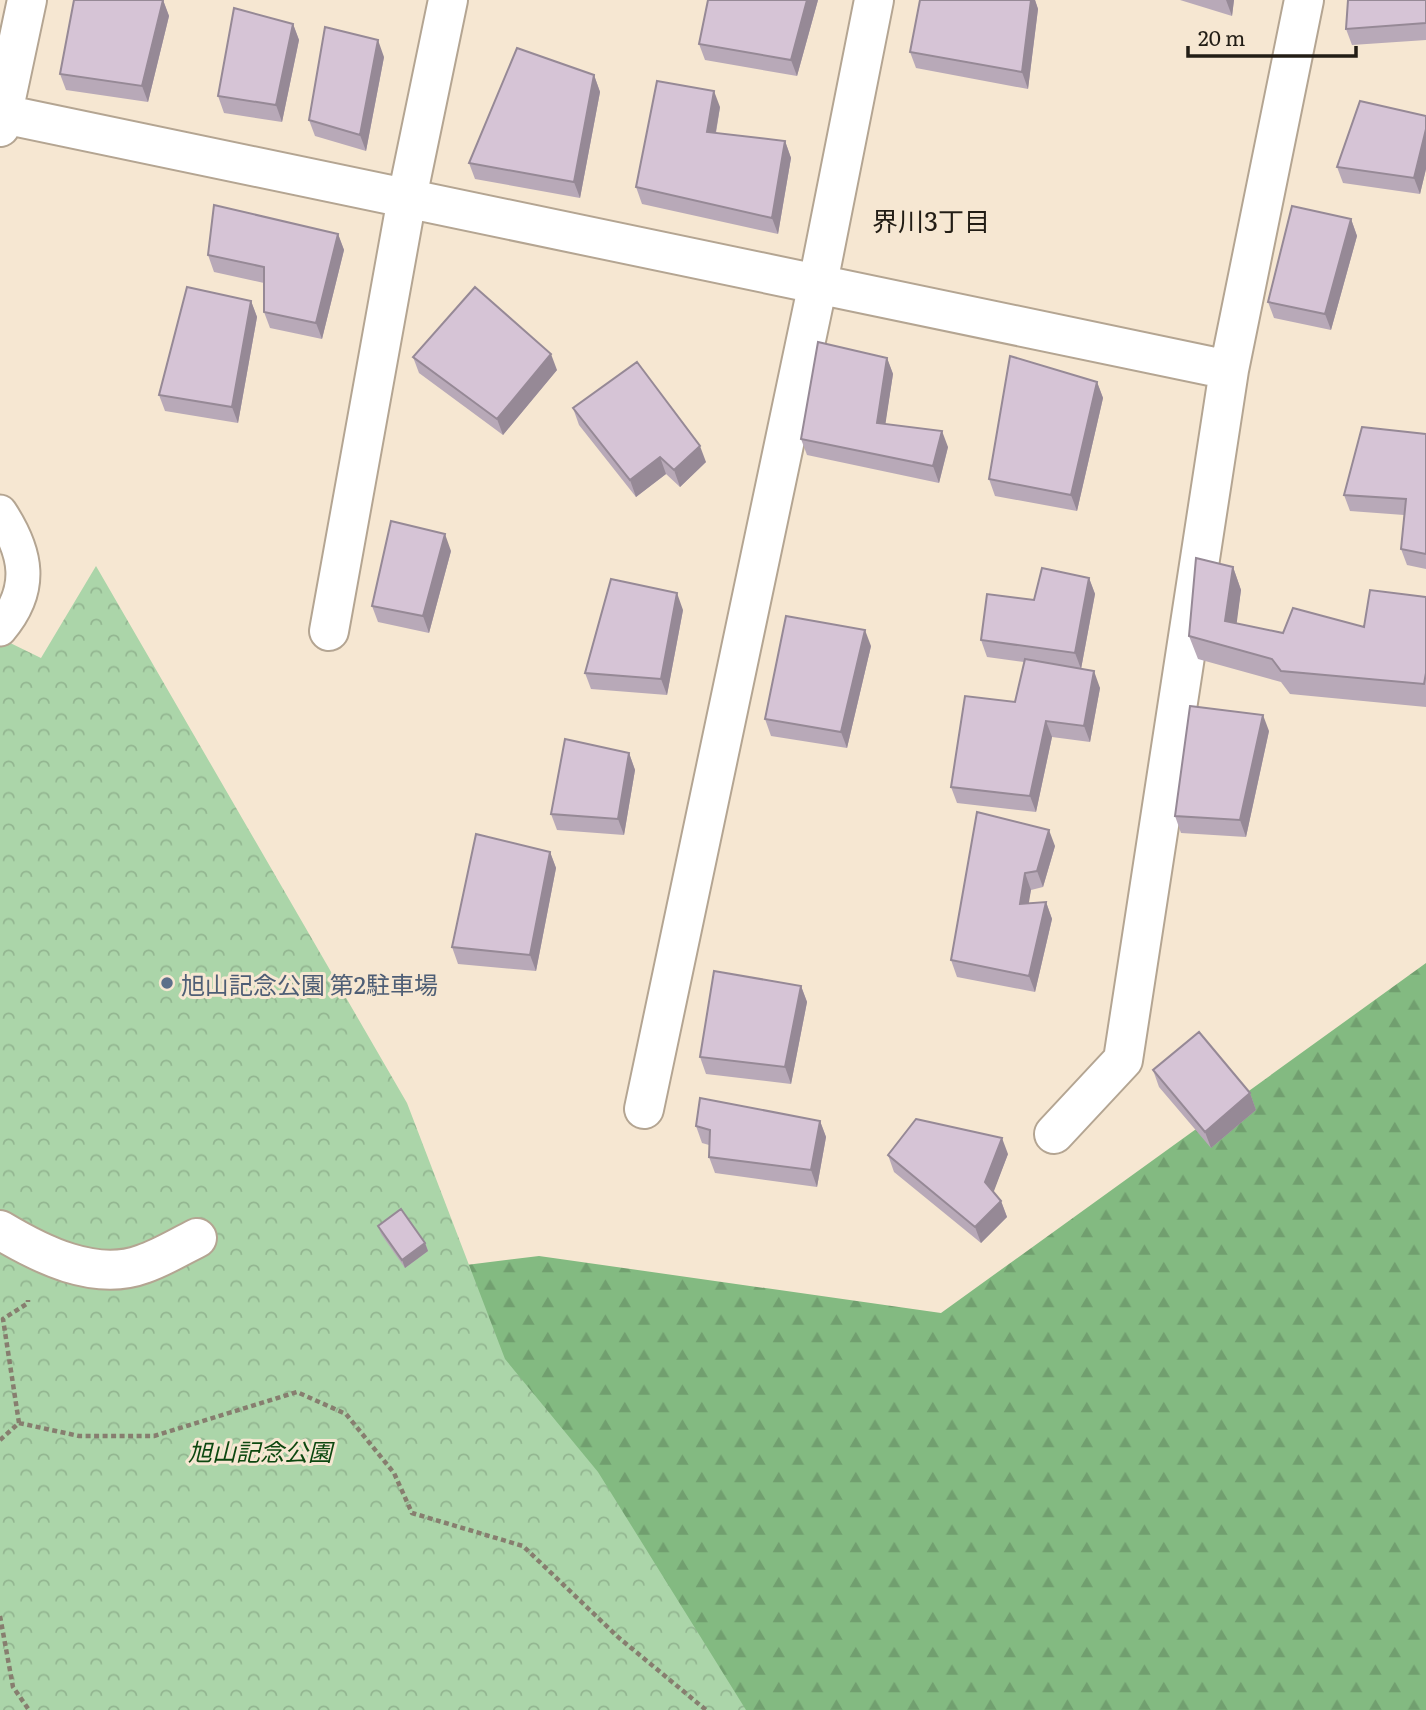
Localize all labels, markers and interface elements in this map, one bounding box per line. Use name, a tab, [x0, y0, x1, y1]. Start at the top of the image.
scale bar	[1188, 14, 1356, 58]
text: 20 m	[1198, 21, 1245, 52]
district label: 界川3丁目	[872, 200, 990, 239]
place label: 旭山記念公園 第2駐車場	[181, 966, 438, 1001]
marker: 旭山記念公園 第2駐車場	[159, 975, 175, 991]
park label: 旭山記念公園	[188, 1433, 335, 1468]

